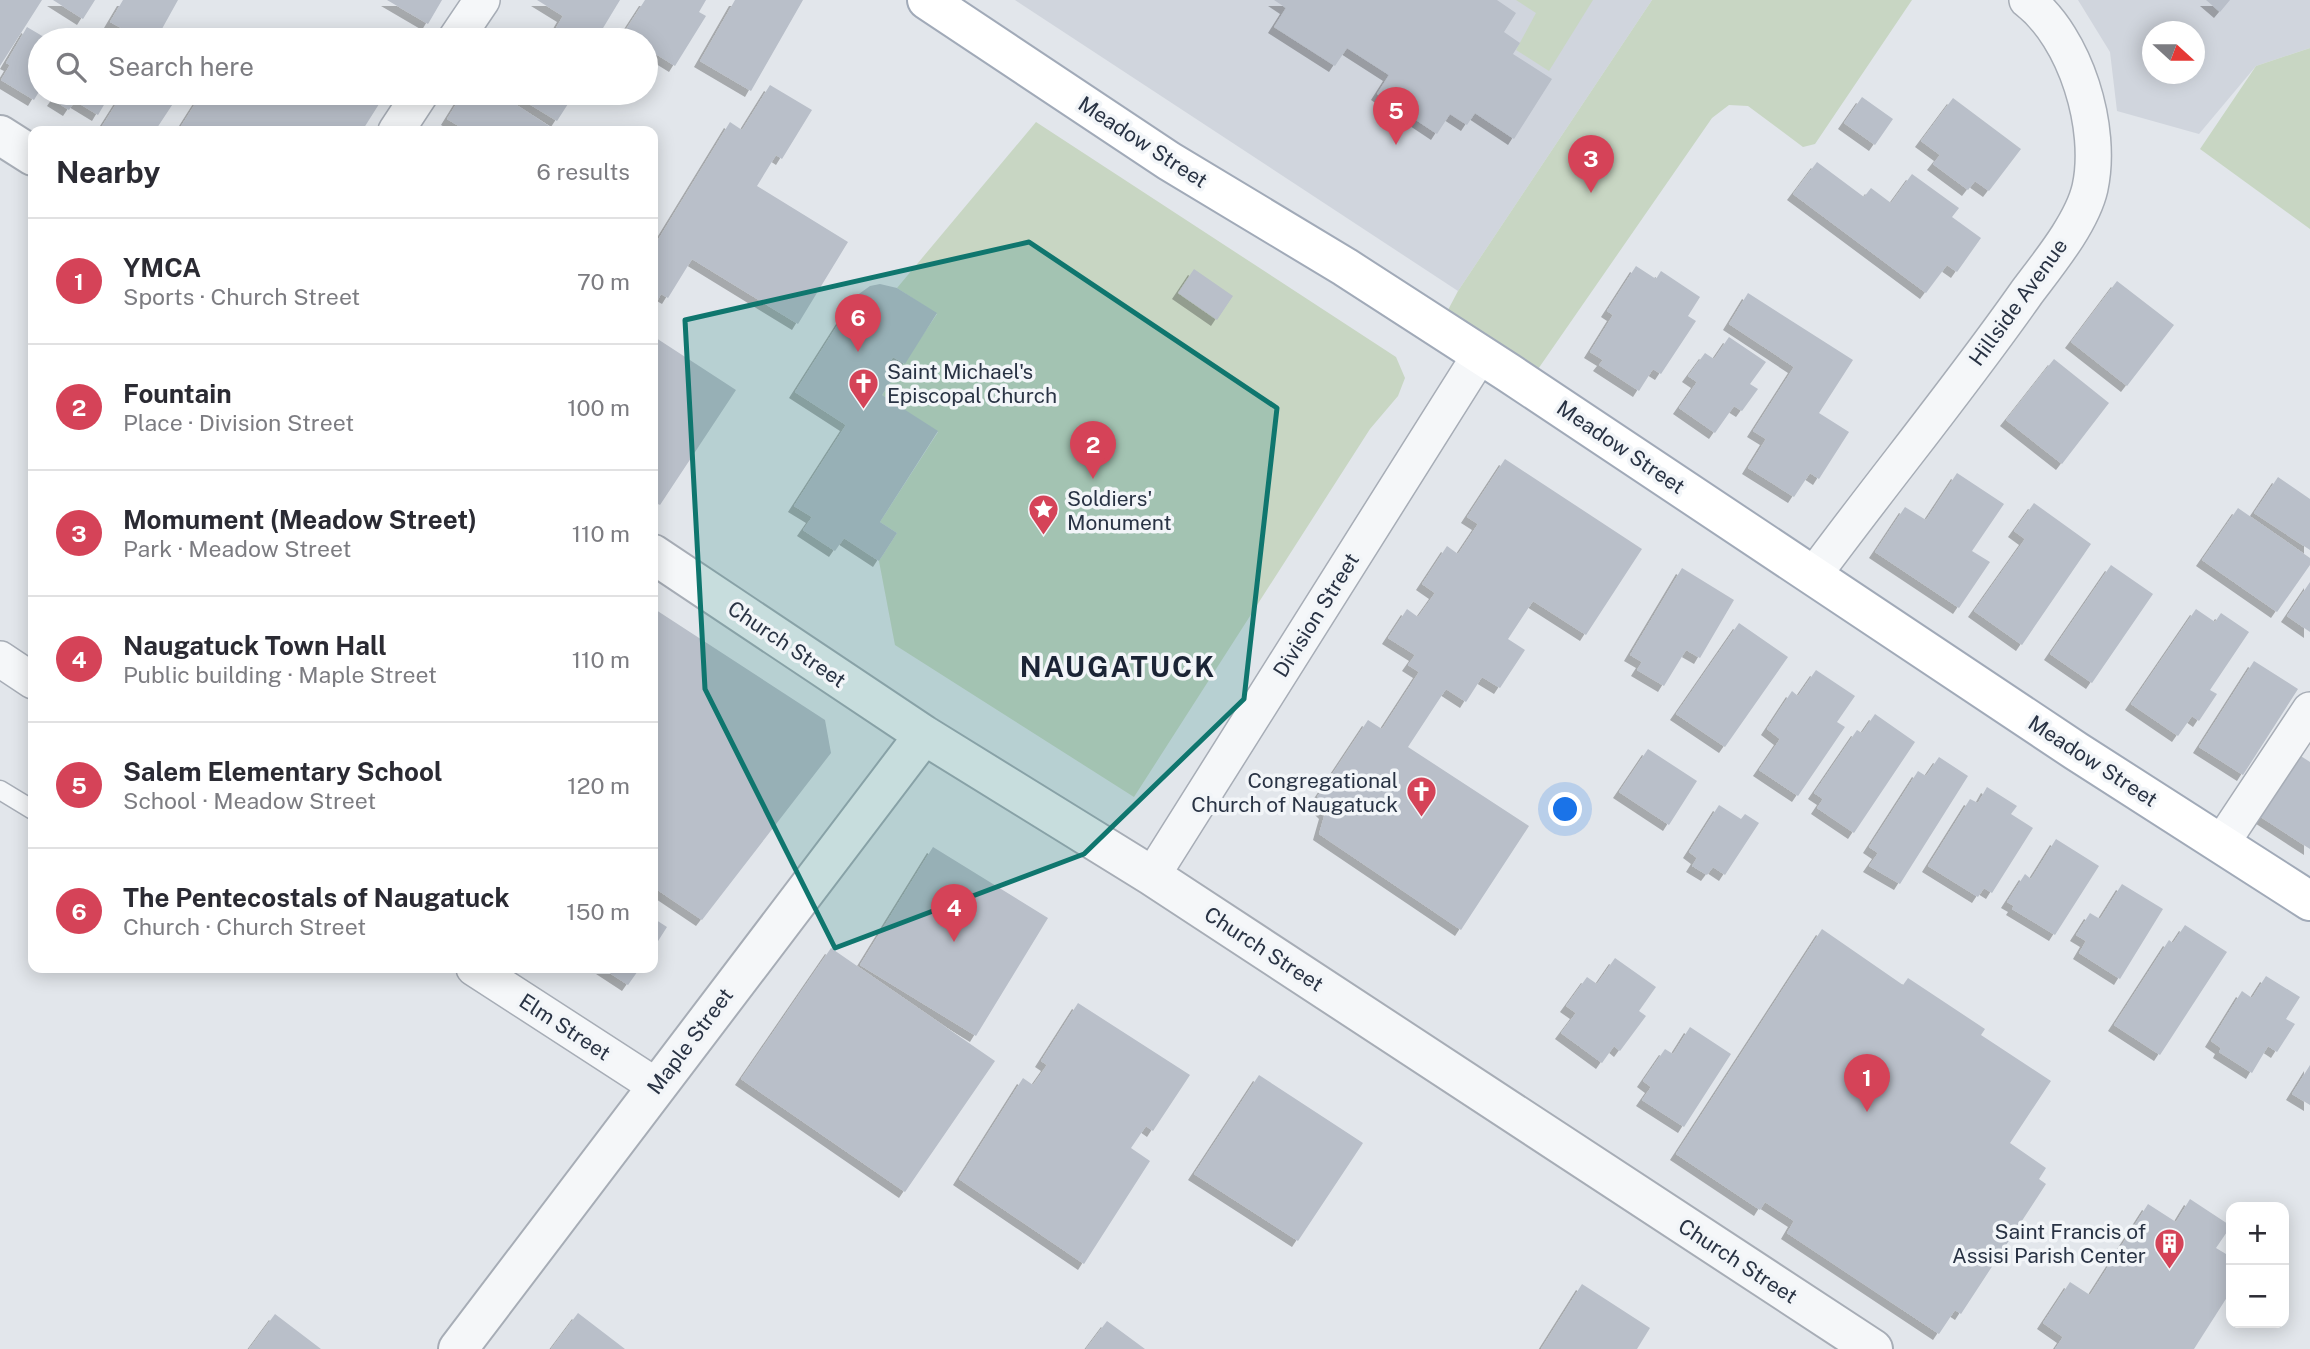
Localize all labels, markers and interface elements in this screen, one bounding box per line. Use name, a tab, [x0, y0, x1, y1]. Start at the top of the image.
north arrow	[2142, 21, 2205, 84]
search box	[28, 28, 658, 105]
icon: search	[52, 48, 90, 86]
text: Search here	[108, 51, 254, 82]
pin: 5	[1373, 87, 1419, 145]
street label: Meadow Street	[1074, 91, 1212, 193]
pin: 3	[1568, 135, 1614, 193]
text: Nearby	[56, 154, 160, 190]
text: 6 results	[537, 158, 630, 185]
street label: Hillside Avenue	[1964, 234, 2072, 370]
text: YMCA	[123, 252, 201, 283]
text: 1	[74, 268, 84, 295]
text: 70 m	[577, 268, 630, 295]
text: Sports · Church Street	[123, 283, 360, 310]
pin: 6	[835, 294, 881, 352]
place label: Saint Michael's Episcopal Church	[887, 359, 1057, 408]
church icon: Saint Michael's Episcopal Church	[847, 366, 881, 410]
text: Fountain	[123, 378, 232, 409]
text: 2	[72, 394, 86, 421]
text: 100 m	[567, 394, 630, 421]
street label: Meadow Street	[1552, 395, 1690, 499]
text: Place · Division Street	[123, 409, 354, 436]
pin: 2	[1070, 421, 1116, 479]
place label: Soldiers' Monument	[1067, 486, 1172, 535]
place icon: Soldiers' Monument	[1027, 493, 1061, 537]
text: Momument (Meadow Street)	[123, 504, 477, 535]
text: 3	[71, 520, 87, 547]
text: 110 m	[572, 520, 630, 547]
text: Park · Meadow Street	[123, 535, 351, 562]
street label: Division Street	[1268, 548, 1364, 682]
street label: Church Street	[723, 595, 851, 693]
text: Naugatuck Town Hall	[123, 630, 387, 661]
text: 4	[71, 646, 87, 673]
text: 110 m	[572, 646, 630, 673]
district label: NAUGATUCK	[1020, 650, 1216, 683]
text: Public building · Maple Street	[123, 661, 437, 688]
street label: Meadow Street	[2024, 710, 2162, 812]
text: Salem Elementary School	[123, 756, 442, 787]
place label: Congregational Church of Naugatuck	[1191, 768, 1398, 817]
text: 5	[71, 772, 87, 799]
text: 120 m	[567, 772, 630, 799]
church icon: Congregational Church of Naugatuck	[1404, 775, 1438, 819]
text: School · Meadow Street	[123, 787, 376, 814]
your location	[1548, 792, 1582, 826]
text: The Pentecostals of Naugatuck	[123, 882, 510, 913]
pin: 4	[931, 884, 977, 942]
text: 6	[71, 898, 87, 925]
text: 150 m	[566, 898, 630, 925]
street label: Church Street	[1200, 901, 1328, 997]
text: Church · Church Street	[123, 913, 366, 940]
street label: Maple Street	[642, 983, 738, 1099]
street label: Elm Street	[515, 988, 615, 1066]
pin: 1	[1844, 1054, 1890, 1112]
map controls	[2226, 1202, 2289, 1328]
button: +	[2226, 1202, 2289, 1265]
street label: Church Street	[1674, 1213, 1802, 1309]
place label: Saint Francis of Assisi Parish Center	[1952, 1219, 2146, 1268]
building icon: Saint Francis of Assisi Parish Center	[2152, 1226, 2186, 1270]
button: −	[2226, 1265, 2289, 1328]

